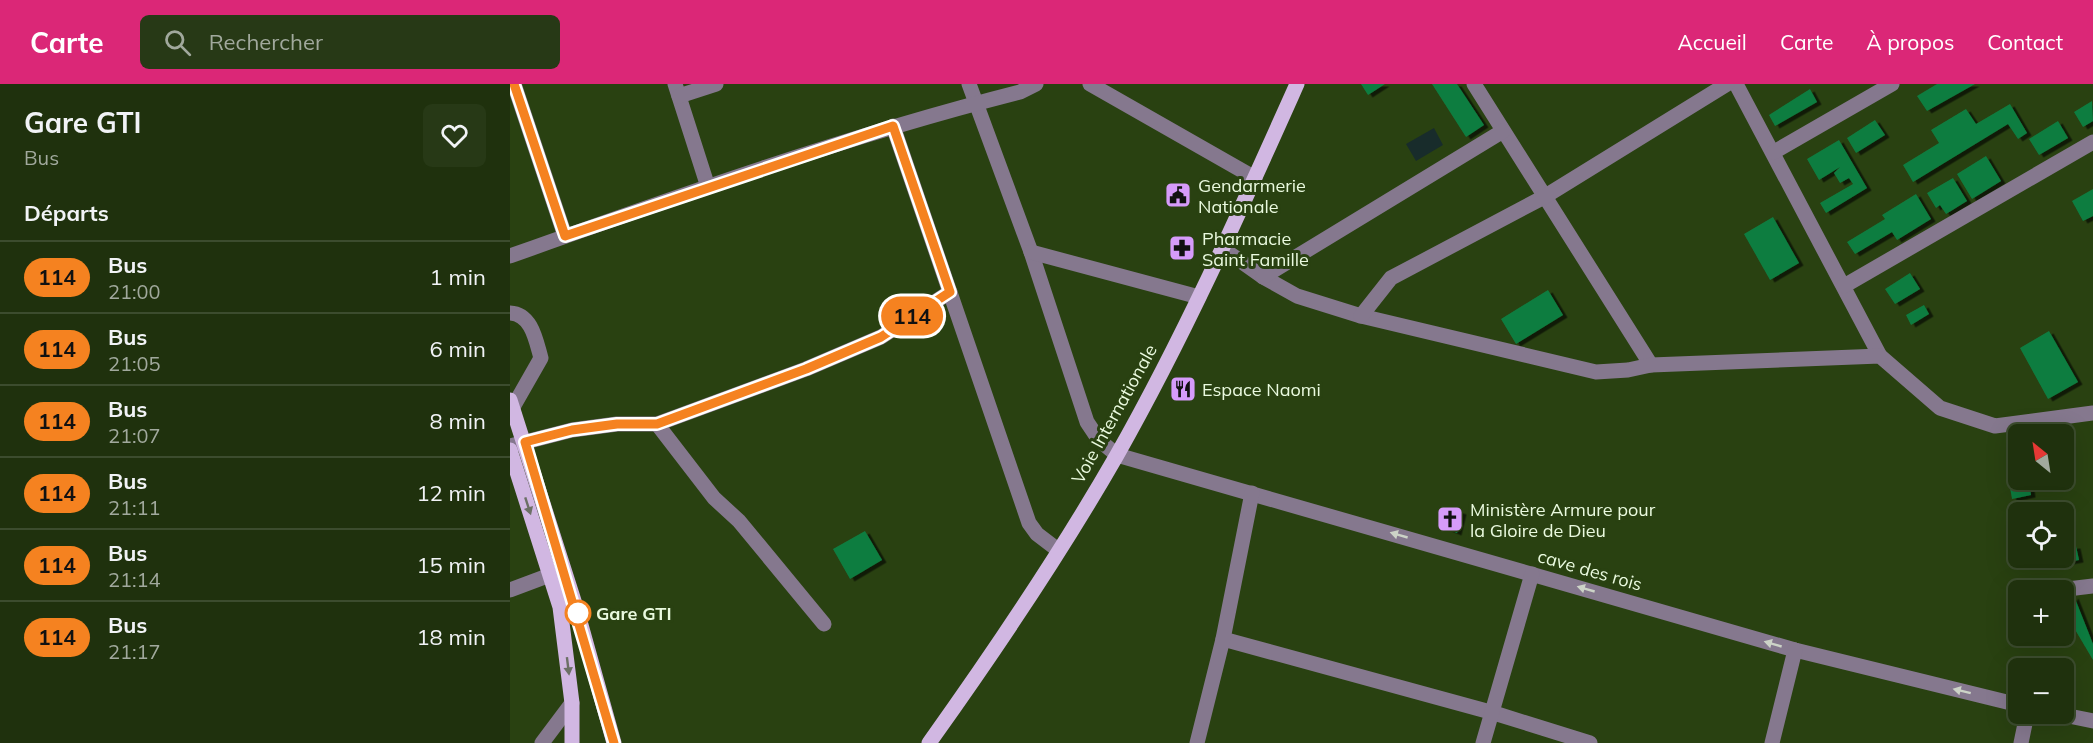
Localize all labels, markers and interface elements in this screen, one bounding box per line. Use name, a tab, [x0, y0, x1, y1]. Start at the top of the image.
search box	[140, 15, 560, 69]
text: Carte	[30, 25, 104, 60]
icon: search	[161, 26, 194, 59]
text: Rechercher	[209, 28, 323, 56]
text: Accueil	[1677, 29, 1747, 55]
text: Carte	[1780, 29, 1833, 55]
text: À propos	[1866, 29, 1954, 55]
text: Contact	[1987, 29, 2063, 55]
button: heart	[423, 104, 486, 167]
text: Gare GTI	[24, 105, 142, 140]
text: Bus	[24, 145, 59, 170]
place label: Gendarmerie Nationale	[1198, 174, 1306, 218]
public building icon: Gendarmerie Nationale	[1163, 180, 1193, 210]
text: Départs	[24, 199, 109, 227]
place label: Pharmacie Saint Famille	[1202, 227, 1309, 271]
pharmacy icon: Pharmacie Saint Famille	[1167, 233, 1197, 263]
text: Bus	[108, 251, 147, 279]
text: 1 min	[430, 263, 486, 291]
text: 114	[38, 264, 76, 290]
text: 21:00	[108, 279, 161, 304]
line badge: 114	[878, 296, 946, 336]
text: 114	[893, 303, 931, 329]
text: Bus	[108, 323, 147, 351]
text: 6 min	[430, 335, 486, 363]
text: 114	[38, 336, 76, 362]
street label: Voie Internationale	[1066, 340, 1162, 488]
text: 21:05	[108, 351, 161, 376]
restaurant icon: Espace Naomi	[1168, 374, 1198, 404]
place label: Espace Naomi	[1202, 378, 1321, 401]
text: Bus	[108, 395, 147, 423]
text: 8 min	[430, 407, 486, 435]
text: 114	[38, 408, 76, 434]
text: 21:07	[108, 423, 161, 448]
north arrow	[2008, 424, 2074, 490]
map controls	[2008, 424, 2074, 724]
text: Bus	[108, 467, 147, 495]
text: 12 min	[416, 479, 486, 507]
text: 114	[38, 480, 76, 506]
text: 21:11	[108, 495, 161, 520]
one-way arrow	[524, 497, 533, 515]
place label: Ministère Armure pour la Gloire de Dieu	[1470, 498, 1656, 542]
button: locate	[2008, 502, 2074, 568]
church icon: Ministère Armure pour la Gloire de Dieu	[1435, 504, 1465, 534]
one-way arrow	[1390, 530, 1408, 539]
text: Bus	[108, 539, 147, 567]
street label: cave des rois	[1535, 544, 1645, 596]
text: 15 min	[416, 551, 486, 579]
text: 114	[38, 552, 76, 578]
text: 21:14	[108, 567, 161, 592]
button: +	[2008, 580, 2074, 646]
one-way arrow	[1577, 584, 1595, 593]
marker: Gare GTI	[565, 600, 591, 626]
place label: Gare GTI	[596, 602, 672, 625]
text: Bus	[108, 611, 147, 639]
text: 18 min	[416, 623, 486, 651]
text: 114	[38, 624, 76, 650]
text: 21:17	[108, 639, 161, 664]
one-way arrow	[1764, 639, 1782, 648]
one-way arrow	[563, 656, 572, 675]
button: −	[2008, 658, 2074, 724]
one-way arrow	[1953, 686, 1971, 696]

